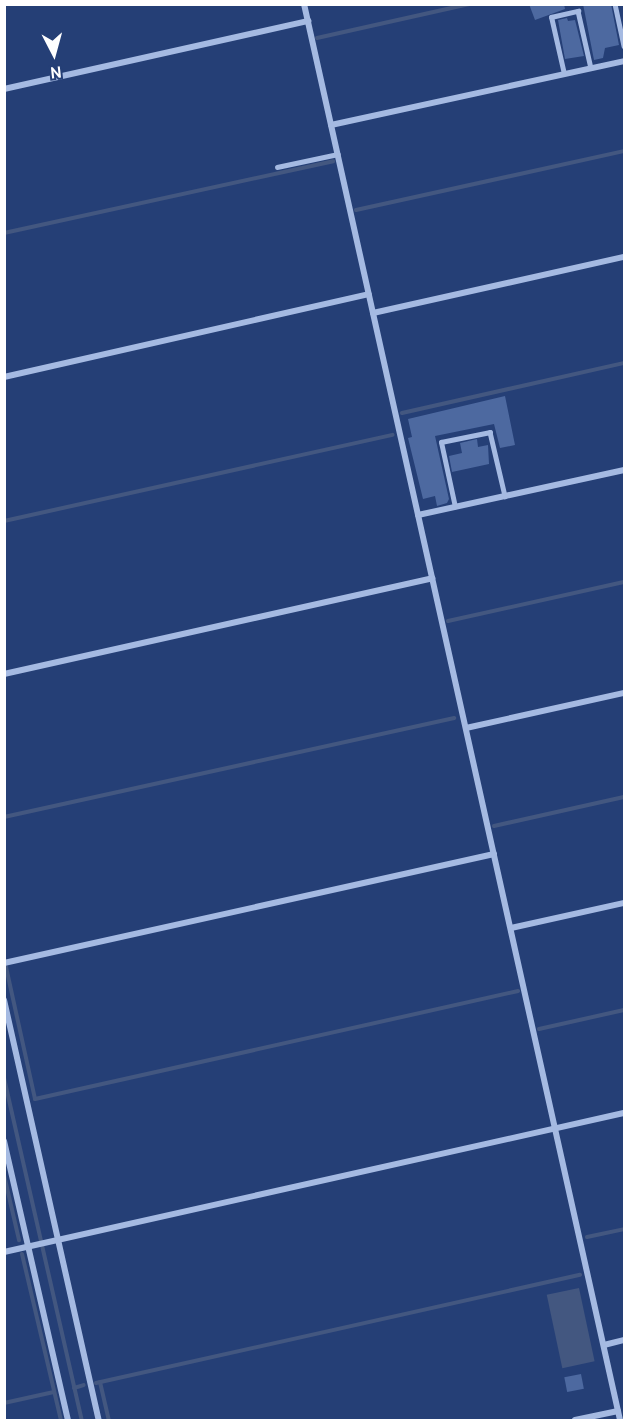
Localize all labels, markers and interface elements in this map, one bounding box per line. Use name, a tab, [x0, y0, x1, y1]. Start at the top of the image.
north arrow	[24, 24, 84, 84]
text: N	[49, 62, 63, 82]

